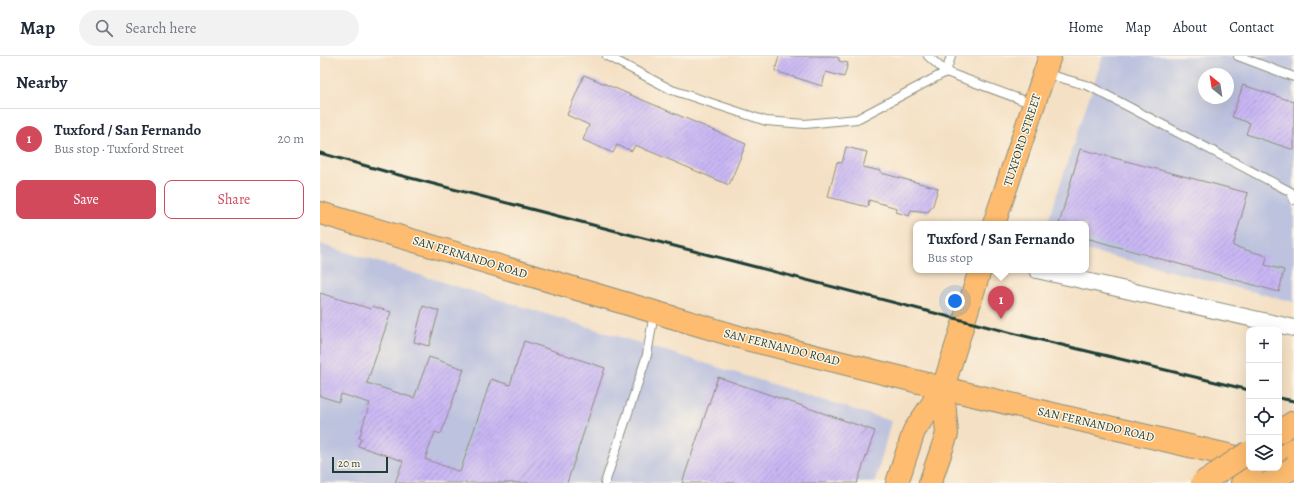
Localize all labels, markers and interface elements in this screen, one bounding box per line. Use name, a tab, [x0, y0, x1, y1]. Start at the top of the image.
search box	[79, 10, 359, 46]
text: Map	[20, 15, 55, 41]
icon: search	[93, 17, 115, 39]
text: Search here	[125, 18, 197, 38]
text: Home	[1068, 18, 1103, 37]
text: Map	[1125, 18, 1151, 37]
text: About	[1173, 18, 1207, 37]
text: Contact	[1229, 18, 1274, 37]
north arrow	[1198, 68, 1234, 104]
text: Nearby	[16, 71, 67, 94]
street label: TUXFORD STREET	[1000, 91, 1045, 188]
text: Tuxford / San Fernando	[54, 120, 201, 140]
text: 1	[27, 130, 31, 147]
text: 20 m	[278, 130, 304, 147]
text: Bus stop · Tuxford Street	[54, 140, 184, 157]
button: Save	[16, 180, 156, 219]
button: Share	[164, 180, 304, 219]
popup	[913, 221, 1089, 273]
text: Tuxford / San Fernando	[927, 229, 1075, 249]
street label: SAN FERNANDO ROAD	[411, 232, 529, 282]
text: Bus stop	[927, 249, 973, 266]
pin: 1	[988, 286, 1014, 319]
your location	[945, 291, 965, 311]
street label: SAN FERNANDO ROAD	[722, 325, 842, 369]
map controls	[1246, 327, 1282, 471]
button: +	[1246, 327, 1282, 363]
button: −	[1246, 363, 1282, 399]
button: locate	[1246, 399, 1282, 435]
street label: SAN FERNANDO ROAD	[1036, 403, 1156, 445]
button: layers	[1246, 435, 1282, 471]
scale bar	[332, 455, 388, 474]
text: 20 m	[338, 456, 360, 471]

